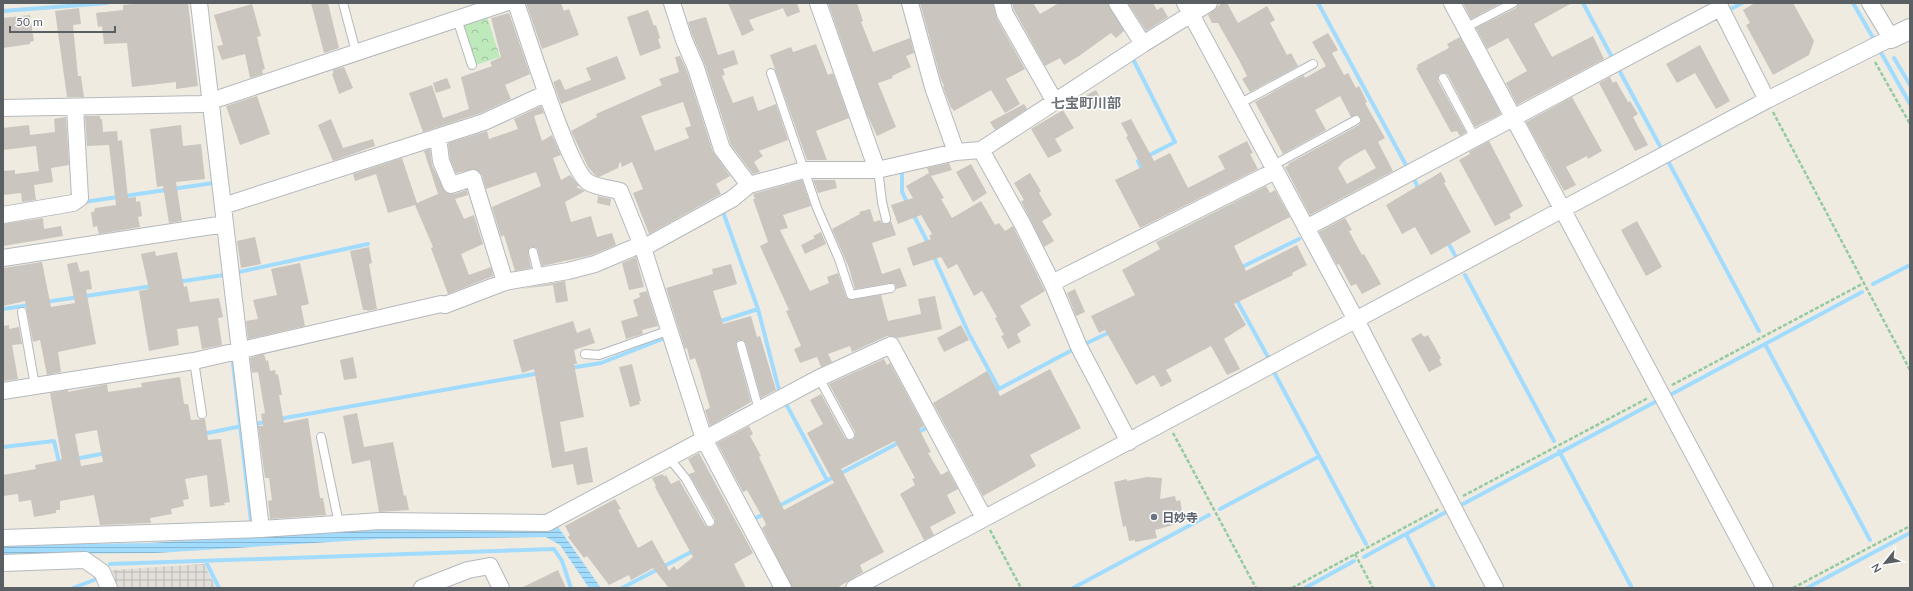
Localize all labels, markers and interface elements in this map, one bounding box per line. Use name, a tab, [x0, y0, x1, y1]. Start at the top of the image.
scale bar	[10, 8, 115, 34]
text: 50 m	[16, 14, 43, 29]
district label: 七宝町川部	[1051, 94, 1121, 111]
place label: 日妙寺	[1162, 510, 1198, 525]
marker: 日妙寺	[1149, 512, 1159, 522]
north arrow	[1865, 543, 1905, 583]
text: N	[1868, 561, 1884, 575]

